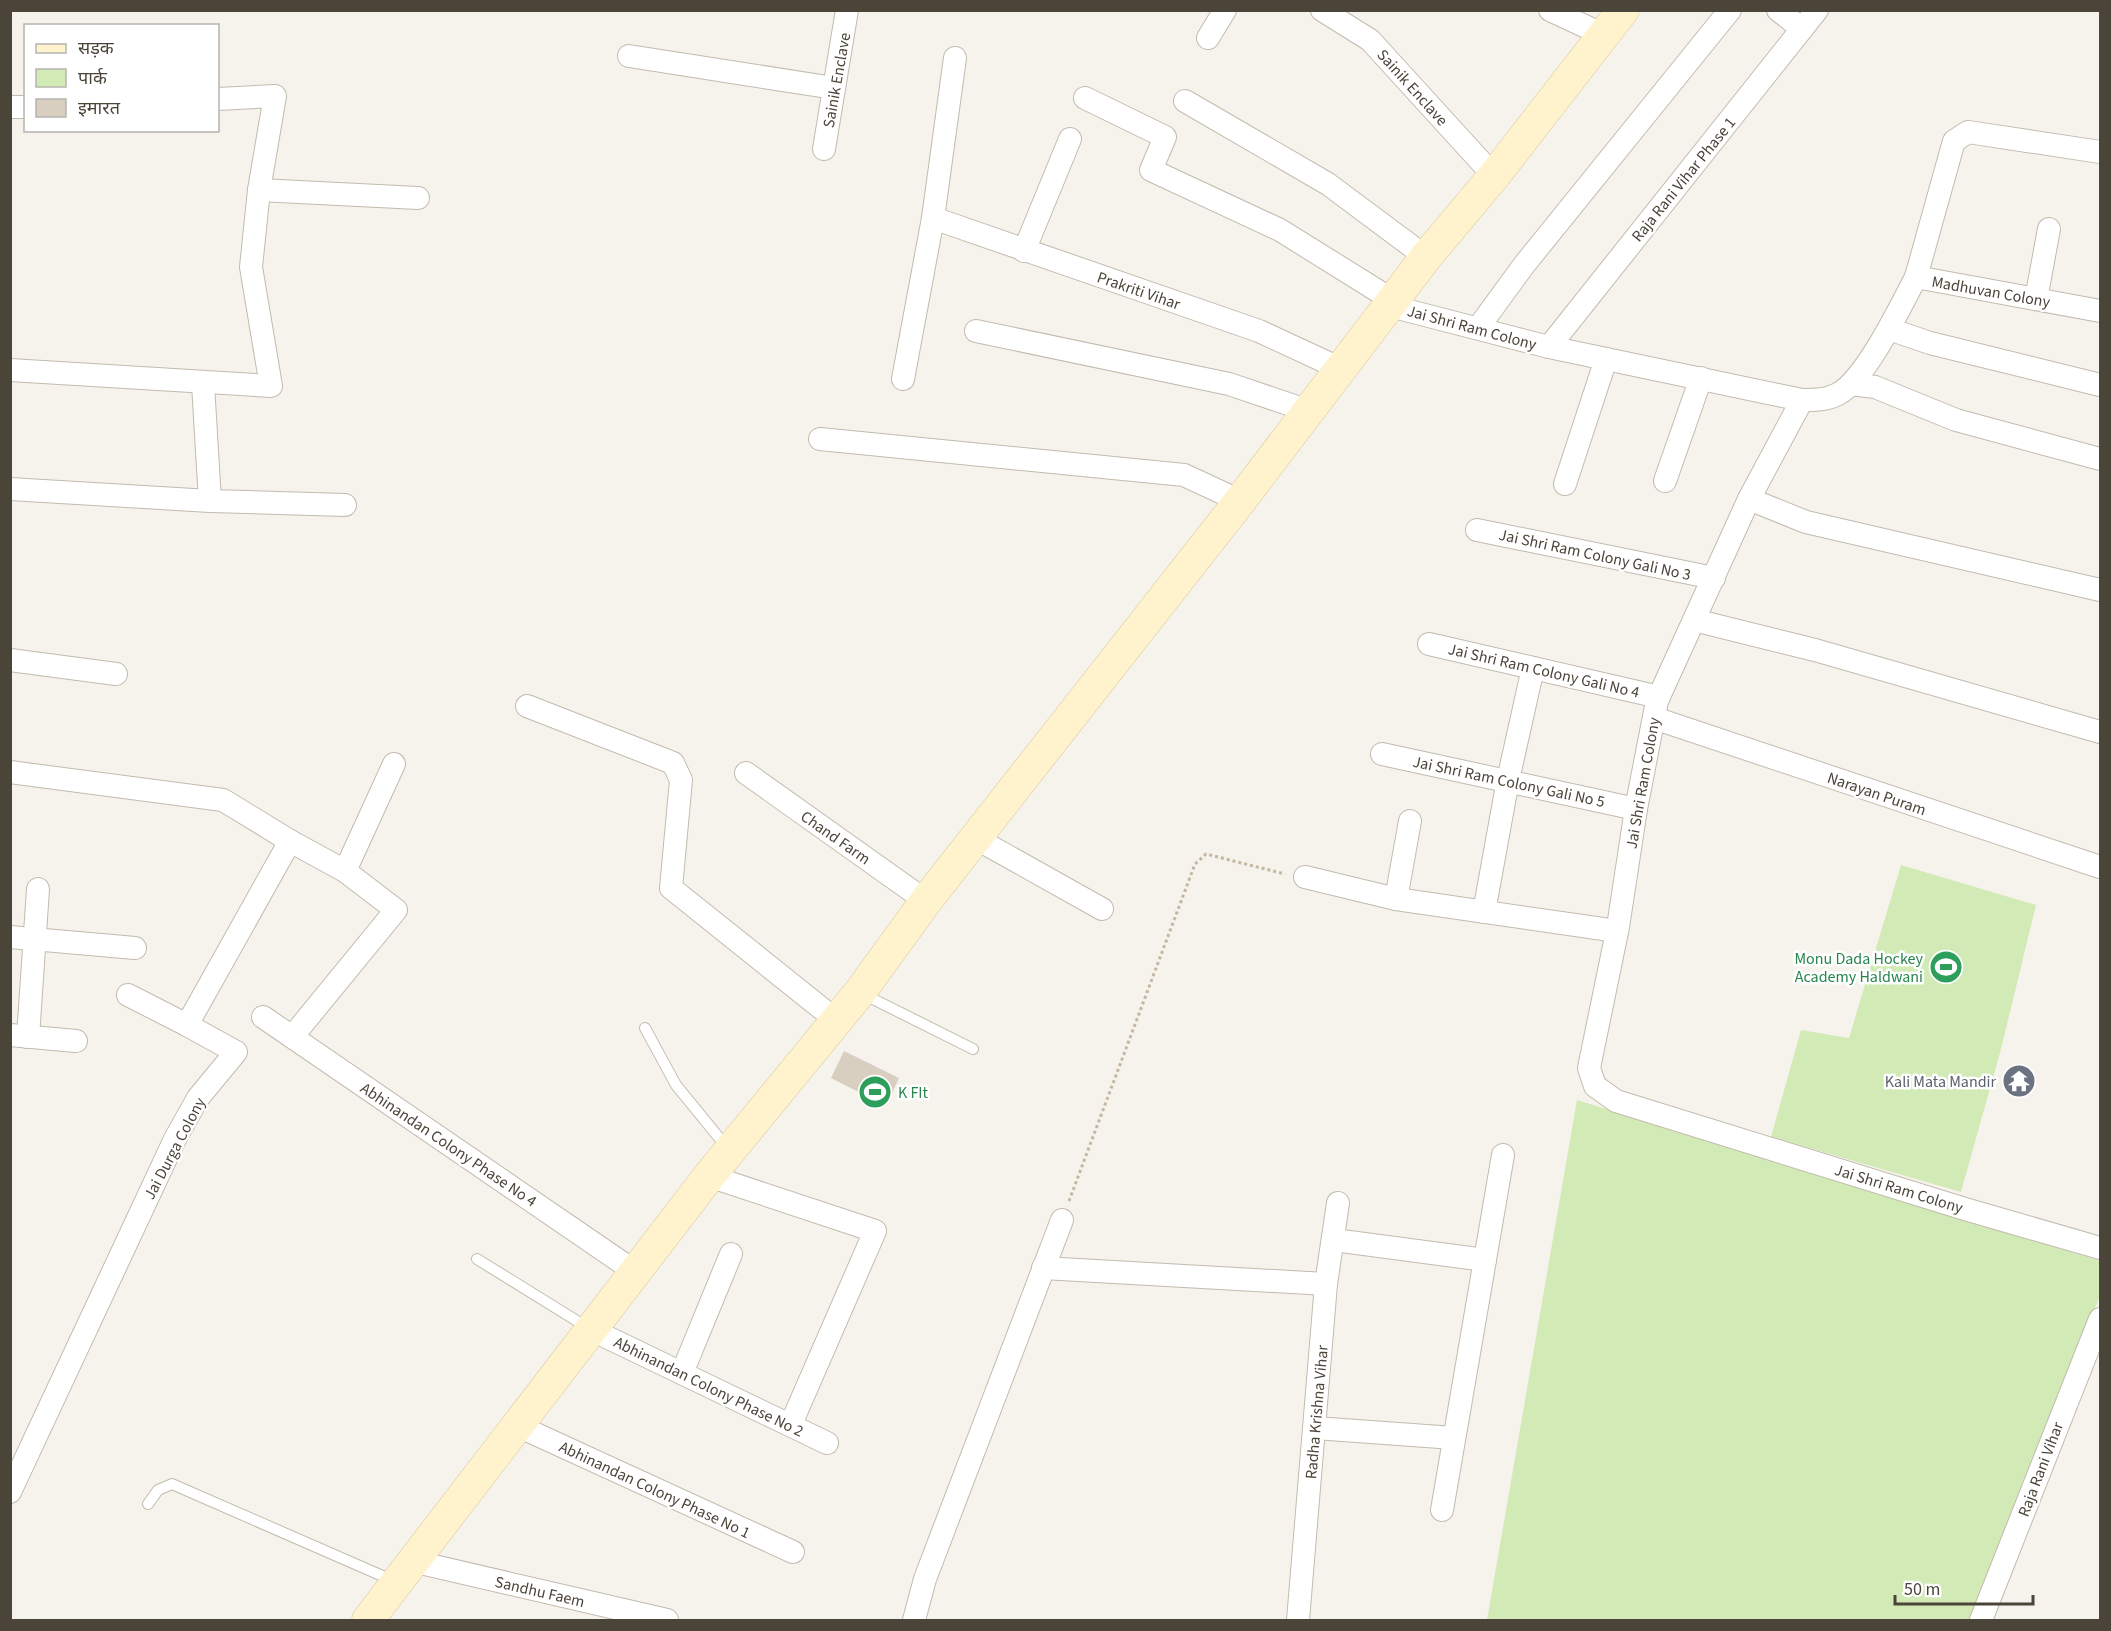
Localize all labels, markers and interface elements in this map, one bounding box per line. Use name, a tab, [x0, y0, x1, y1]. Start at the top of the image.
legend	[24, 24, 219, 132]
street label: Sainik Enclave	[818, 31, 856, 130]
text: सड़क	[78, 36, 115, 61]
street label: Sainik Enclave	[1372, 45, 1453, 131]
text: पार्क	[78, 66, 108, 91]
text: इमारत	[78, 96, 121, 121]
street label: Raja Rani Vihar Phase 1	[1627, 113, 1741, 247]
street label: Prakriti Vihar	[1094, 266, 1184, 316]
street label: Madhuvan Colony	[1930, 271, 2052, 313]
street label: Jai Shri Ram Colony	[1405, 300, 1539, 356]
street label: Jai Shri Ram Colony Gali No 3	[1497, 524, 1693, 586]
street label: Jai Shri Ram Colony Gali No 4	[1446, 638, 1642, 704]
street label: Jai Shri Ram Colony	[1621, 715, 1665, 851]
street label: Jai Shri Ram Colony Gali No 5	[1411, 751, 1607, 813]
street label: Narayan Puram	[1824, 767, 1929, 821]
street label: Chand Farm	[796, 806, 875, 870]
place label: Monu Dada Hockey Academy Haldwani	[1794, 948, 1924, 988]
sports icon: Monu Dada Hockey Academy Haldwani	[1928, 949, 1964, 985]
temple icon: Kali Mata Mandir	[2001, 1063, 2037, 1099]
place label: Kali Mata Mandir	[1885, 1071, 1996, 1093]
sports icon: K FIt	[857, 1074, 893, 1110]
street label: Abhinandan Colony Phase No 4	[356, 1077, 541, 1212]
place label: K FIt	[898, 1082, 929, 1104]
street label: Jai Durga Colony	[139, 1093, 211, 1203]
street label: Jai Shri Ram Colony	[1832, 1159, 1966, 1219]
street label: Abhinandan Colony Phase No 2	[610, 1331, 807, 1442]
street label: Radha Krishna Vihar	[1300, 1344, 1334, 1480]
street label: Raja Rani Vihar	[2013, 1418, 2069, 1520]
street label: Abhinandan Colony Phase No 1	[555, 1436, 754, 1544]
scale bar	[1895, 1568, 2033, 1606]
street label: Sandhu Faem	[493, 1571, 587, 1613]
text: 50 m	[1904, 1577, 1940, 1602]

